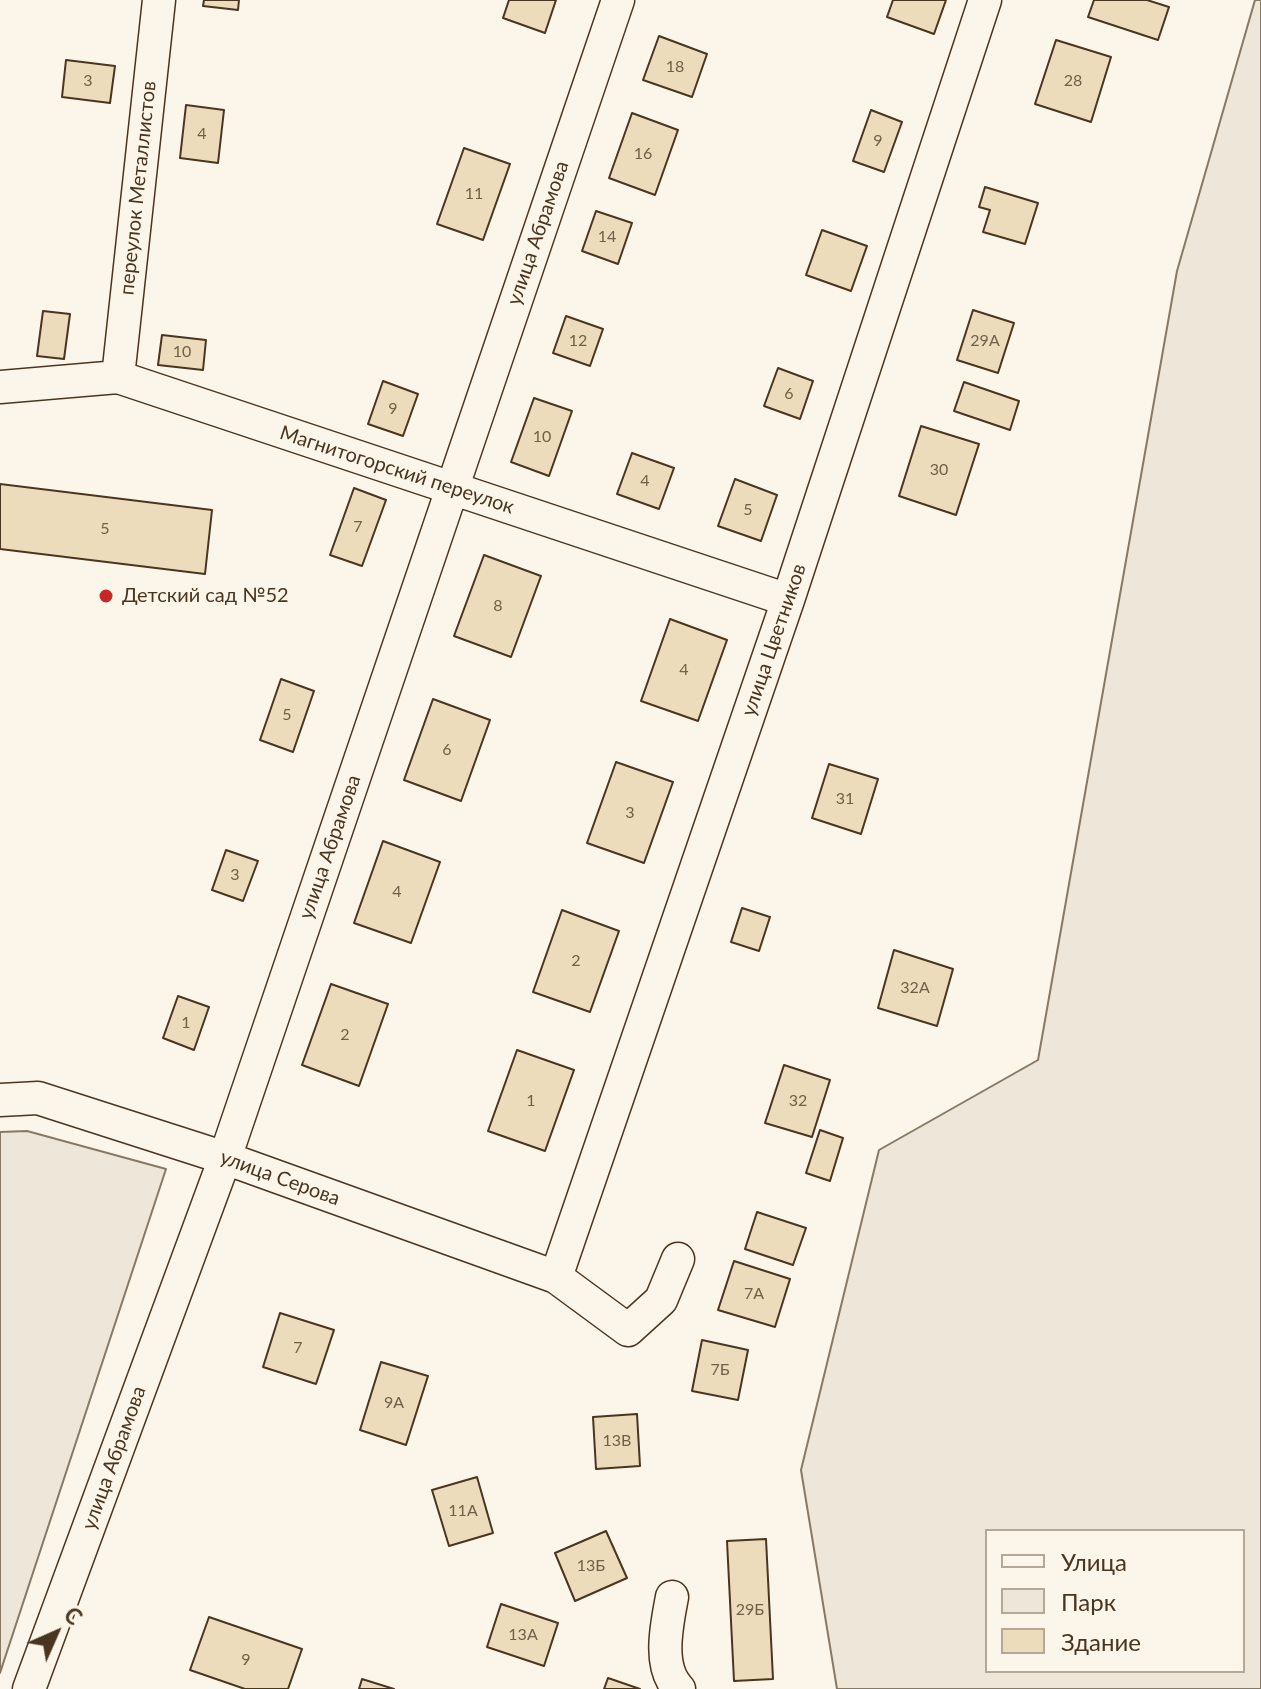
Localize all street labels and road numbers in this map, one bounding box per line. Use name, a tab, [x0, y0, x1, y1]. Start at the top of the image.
street label: переулок Металлистов	[115, 80, 161, 296]
street label: улица Абрамова	[502, 158, 574, 308]
street label: Магнитогорский переулок	[277, 421, 517, 519]
street label: улица Цветников	[737, 561, 811, 719]
street label: улица Абрамова	[294, 772, 366, 922]
street label: улица Серова	[217, 1145, 343, 1211]
street label: улица Абрамова	[77, 1383, 151, 1533]

